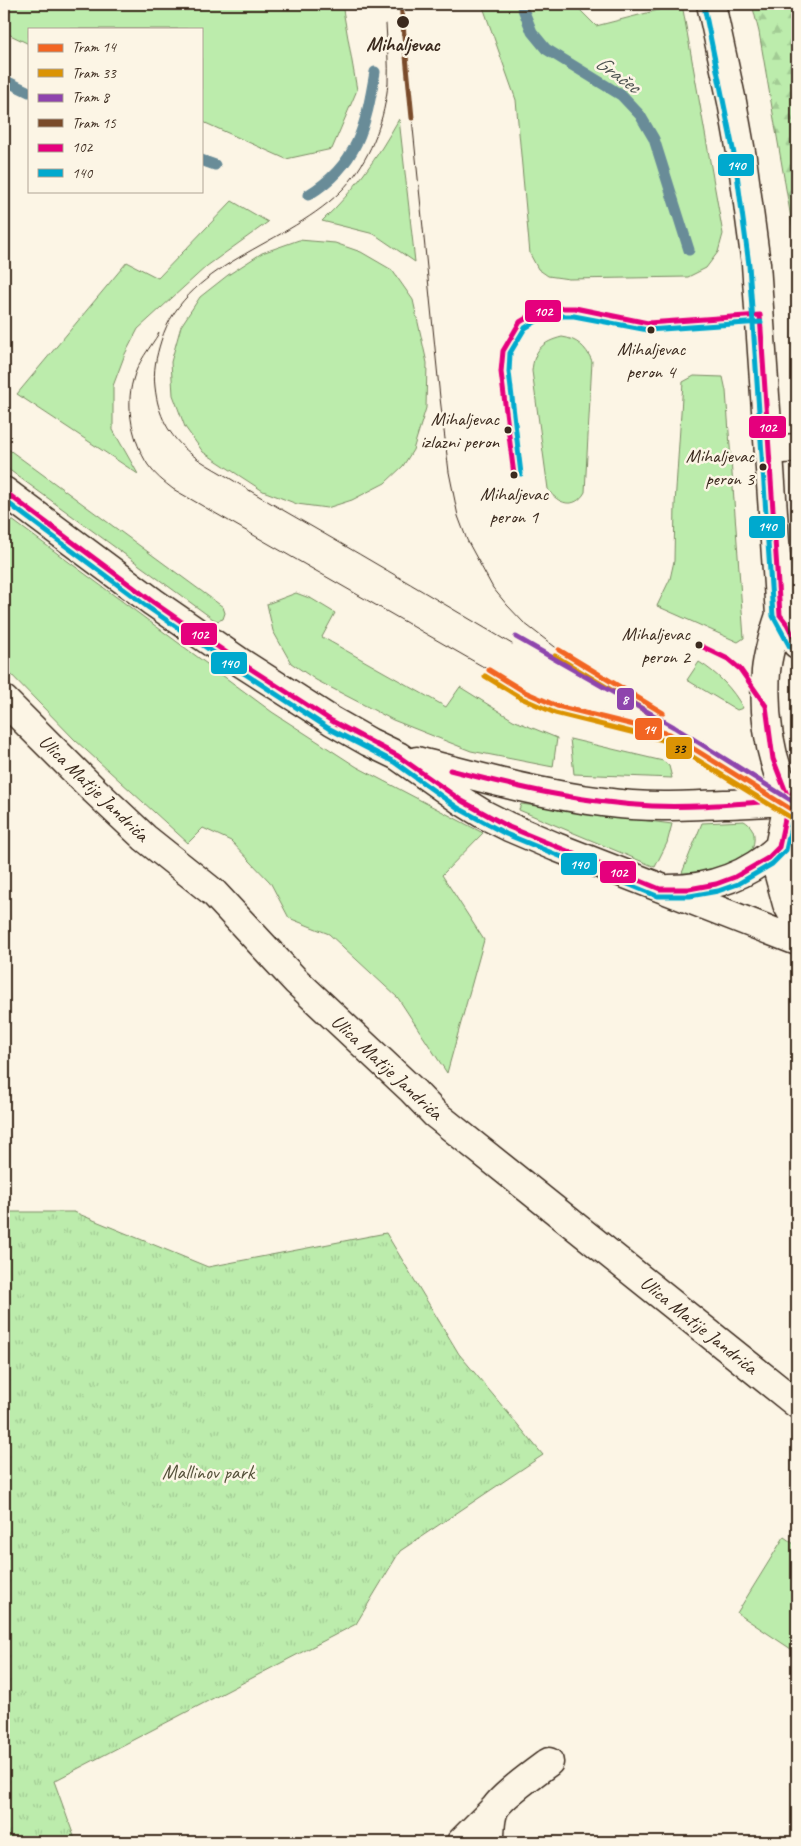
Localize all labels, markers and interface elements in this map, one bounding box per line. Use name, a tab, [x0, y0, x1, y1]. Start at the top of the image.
marker: Mihaljevac	[395, 14, 411, 30]
legend	[28, 28, 202, 192]
place label: Mihaljevac	[366, 32, 440, 57]
text: Tram 14	[72, 38, 117, 57]
water label: Gračec	[591, 49, 647, 100]
text: Tram 33	[72, 64, 117, 83]
text: Tram 8	[72, 88, 110, 107]
text: Tram 15	[72, 114, 117, 133]
text: 102	[72, 138, 94, 157]
line badge: 140	[717, 153, 755, 177]
text: 140	[727, 157, 747, 174]
text: 140	[72, 164, 94, 183]
line badge: 102	[524, 299, 562, 323]
text: 102	[534, 303, 554, 320]
marker: Mihaljevac peron 4	[646, 325, 656, 335]
place label: Mihaljevac peron 4	[617, 337, 686, 384]
place label: Mihaljevac izlazni peron	[420, 407, 500, 454]
line badge: 102	[748, 415, 787, 439]
text: 102	[758, 419, 778, 436]
marker: Mihaljevac izlazni peron	[503, 425, 513, 435]
place label: Mihaljevac peron 3	[686, 444, 755, 491]
marker: Mihaljevac peron 3	[758, 462, 768, 472]
marker: Mihaljevac peron 1	[509, 470, 519, 480]
place label: Mihaljevac peron 1	[480, 482, 549, 529]
line badge: 140	[748, 515, 786, 539]
text: 140	[758, 518, 778, 535]
line badge: 102	[180, 622, 218, 646]
place label: Mihaljevac peron 2	[622, 622, 691, 669]
text: 102	[190, 626, 210, 643]
marker: Mihaljevac peron 2	[694, 640, 704, 650]
line badge: 140	[210, 651, 248, 675]
text: 140	[220, 655, 240, 672]
line badge: 8	[616, 687, 635, 711]
text: 8	[622, 691, 630, 708]
line badge: 14	[634, 717, 663, 741]
text: 14	[643, 721, 657, 738]
street label: Ulica Matije Jandrića	[34, 729, 155, 848]
line badge: 33	[665, 736, 693, 760]
text: 33	[673, 740, 687, 757]
line badge: 140	[560, 852, 598, 876]
text: 140	[570, 856, 590, 873]
line badge: 102	[599, 860, 637, 884]
text: 102	[609, 864, 629, 881]
street label: Ulica Matije Jandrića	[326, 1009, 449, 1126]
street label: Ulica Matije Jandrića	[635, 1270, 764, 1381]
park label: Mallinov park	[162, 1460, 256, 1485]

